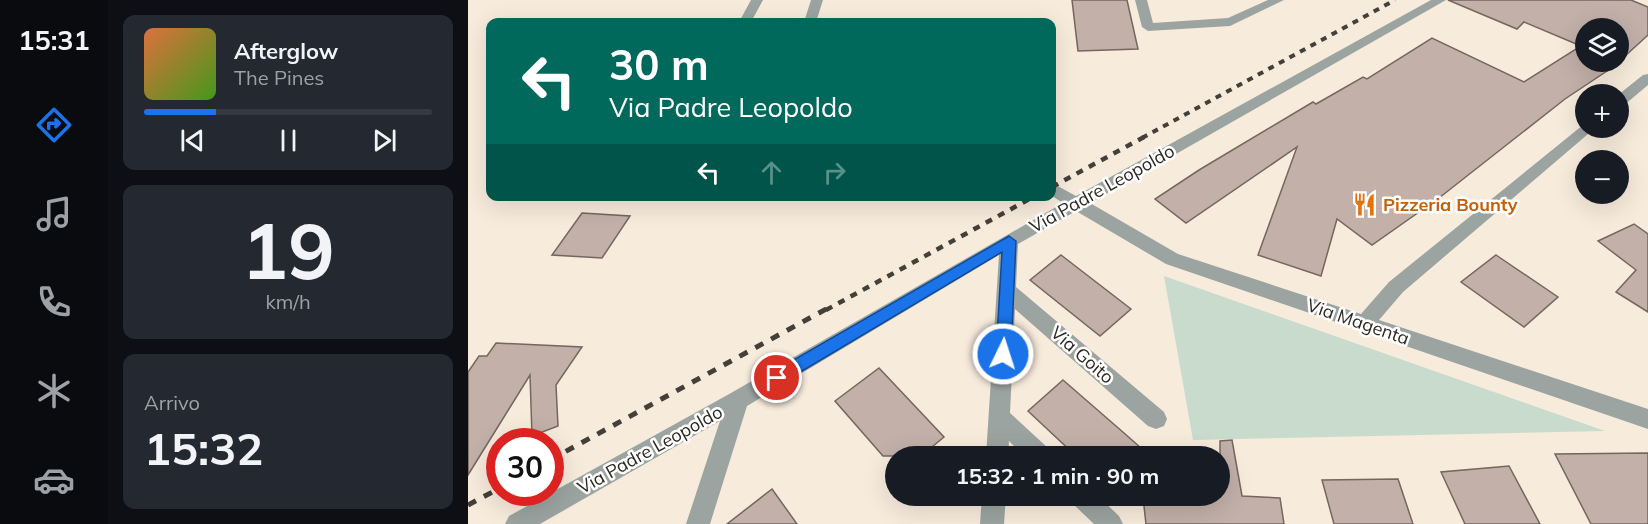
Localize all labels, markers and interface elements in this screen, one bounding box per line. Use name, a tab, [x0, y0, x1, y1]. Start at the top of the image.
map controls	[1575, 18, 1629, 204]
button: layers	[1575, 18, 1629, 72]
text: 15:31	[18, 23, 90, 57]
text: Afterglow	[234, 37, 338, 65]
text: 30 m	[609, 38, 709, 91]
icon: left	[510, 42, 588, 120]
text: The Pines	[234, 65, 324, 90]
button: +	[1575, 84, 1629, 138]
text: Via Padre Leopoldo	[609, 90, 853, 124]
icon: directions	[33, 104, 75, 146]
icon: previous	[176, 124, 209, 157]
icon: pause	[272, 124, 305, 157]
icon: next	[368, 124, 401, 157]
street label: Via Padre Leopoldo	[1025, 139, 1178, 238]
button: −	[1575, 150, 1629, 204]
icon: left	[692, 156, 725, 189]
icon: ahead	[755, 156, 788, 189]
icon: right	[818, 156, 851, 189]
restaurant icon: Pizzeria Bounty	[1352, 192, 1378, 218]
icon: music	[33, 193, 75, 235]
place label: Pizzeria Bounty	[1383, 193, 1518, 216]
text: 19	[241, 201, 335, 299]
icon: phone	[33, 281, 75, 323]
text: km/h	[265, 289, 311, 314]
street label: Via Magenta	[1304, 293, 1412, 350]
street label: Via Goito	[1046, 321, 1119, 388]
position arrow	[971, 322, 1035, 386]
pin	[751, 352, 802, 403]
icon: arrive	[760, 361, 793, 394]
icon: climate	[33, 370, 75, 412]
text: Arrivo	[144, 390, 200, 415]
street label: Via Padre Leopoldo	[573, 400, 726, 499]
text: 15:32	[144, 420, 263, 476]
speed limit sign: 30	[486, 428, 564, 506]
icon: car	[33, 459, 75, 501]
text: 15:32 · 1 min · 90 m	[956, 462, 1159, 490]

